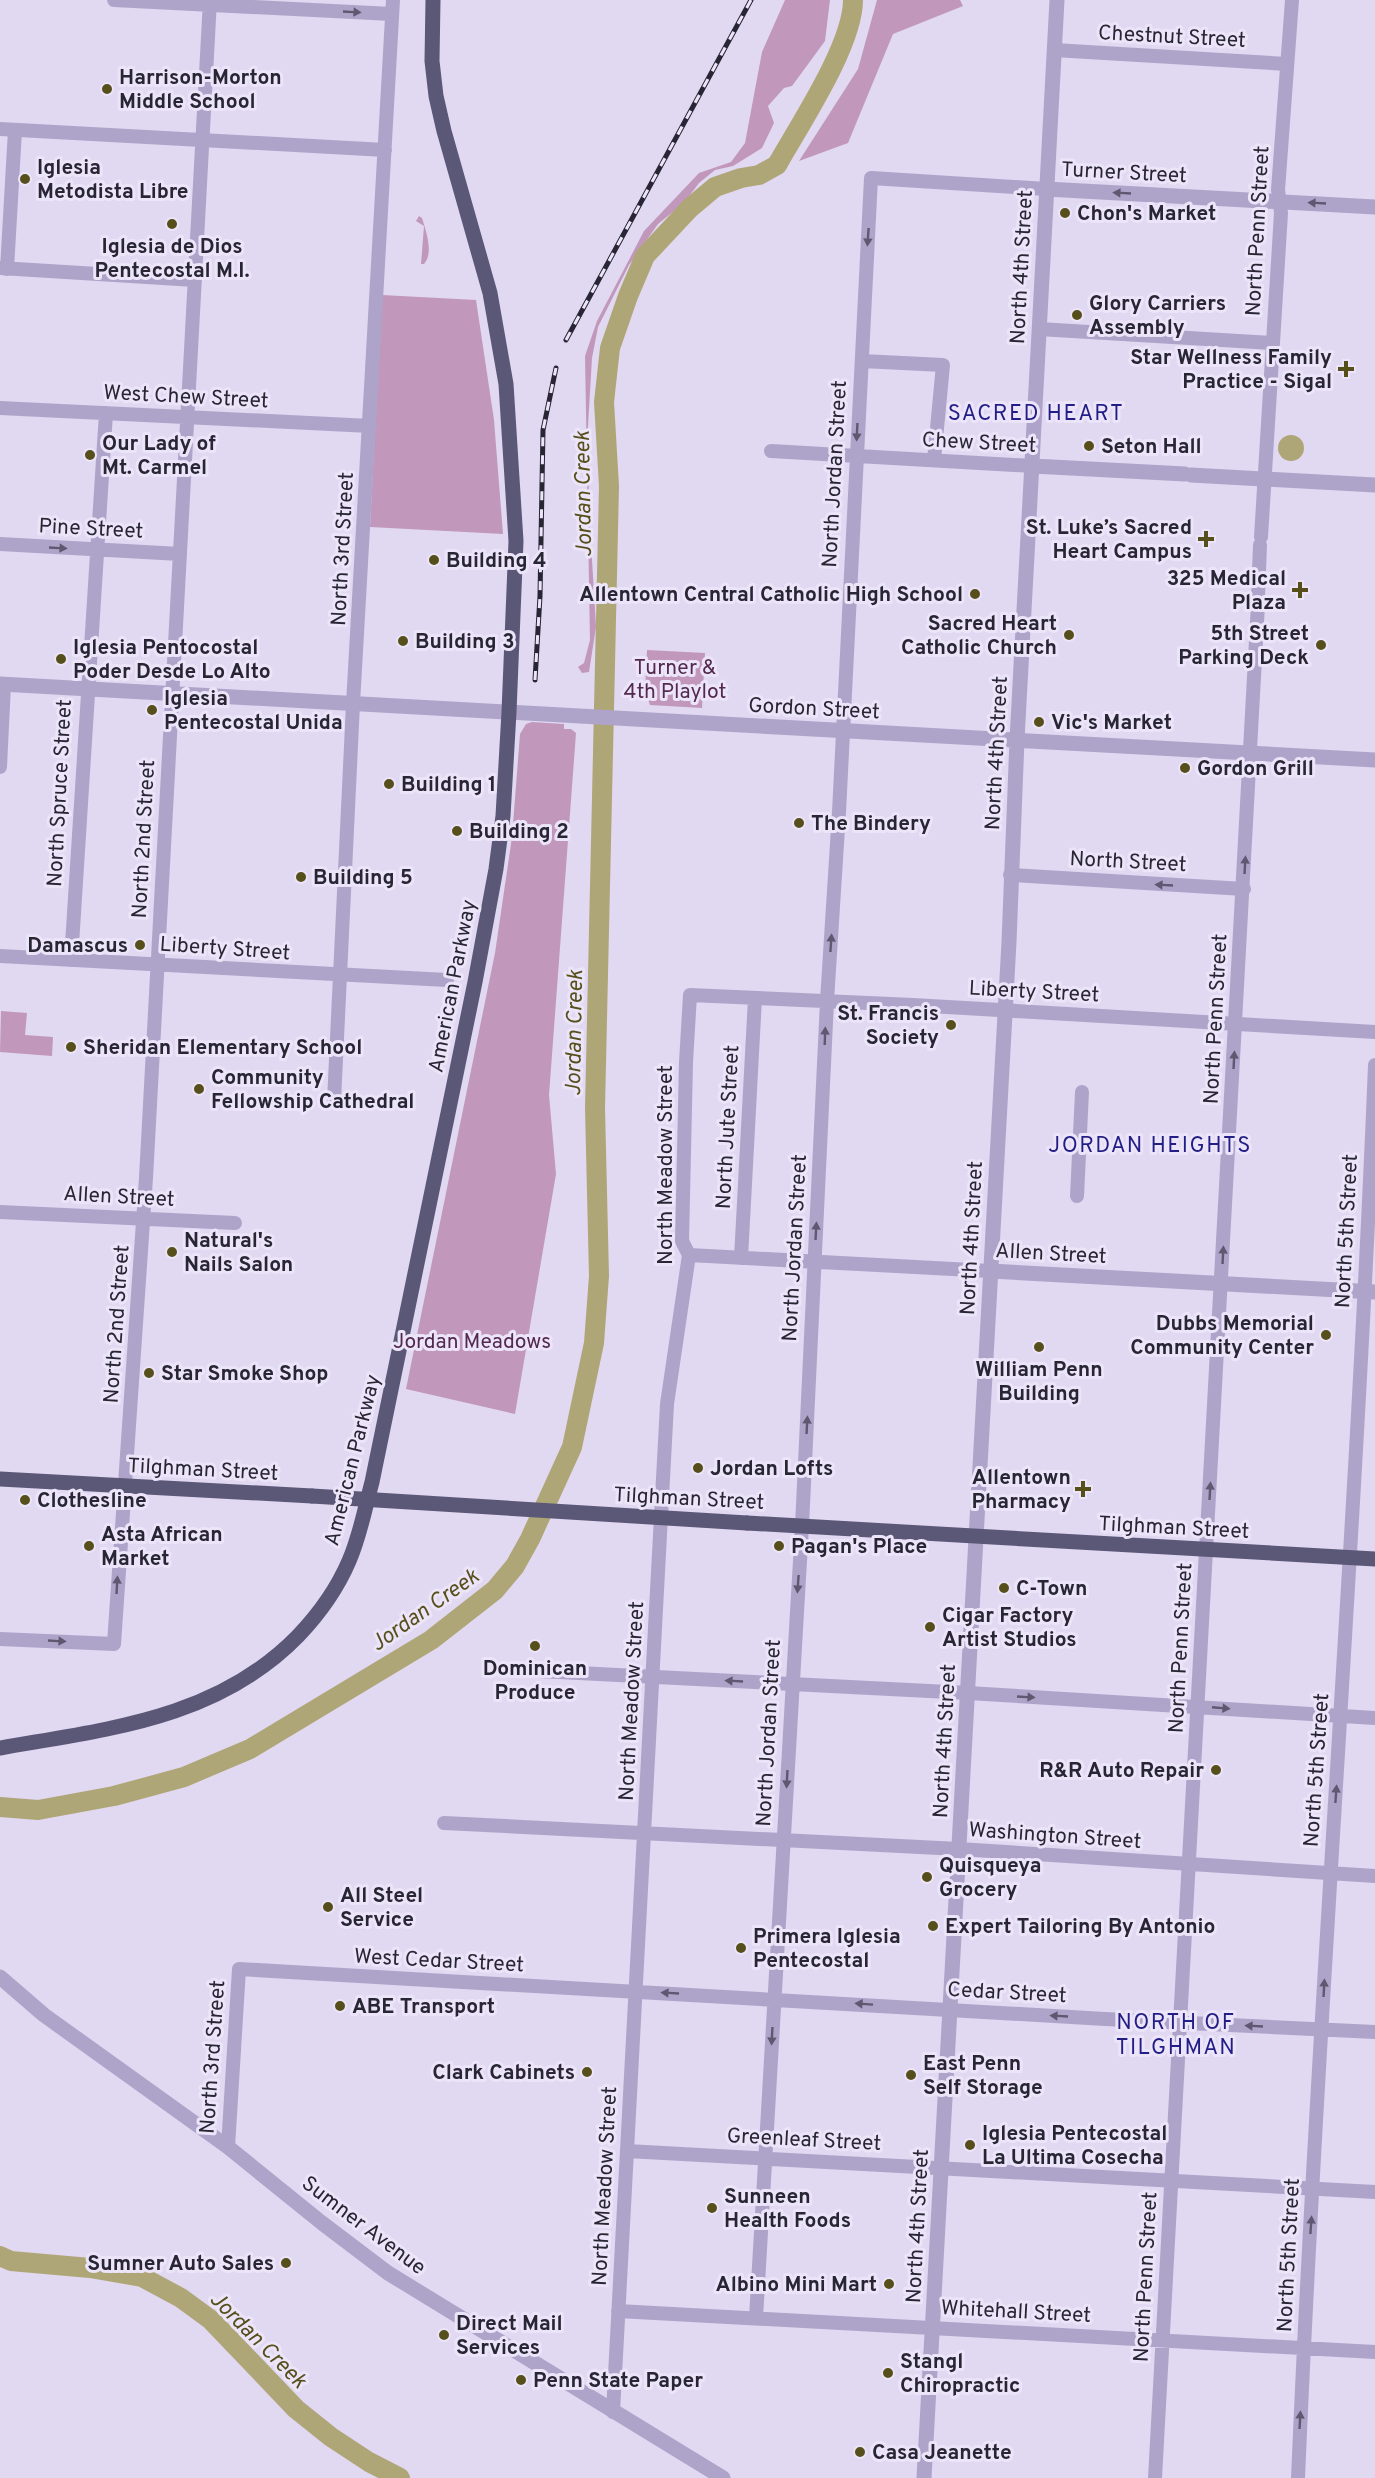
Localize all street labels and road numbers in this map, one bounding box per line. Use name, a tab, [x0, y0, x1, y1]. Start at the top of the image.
street label: Chestnut Street	[1097, 20, 1246, 55]
street label: North Penn Street	[1241, 145, 1276, 317]
street label: Turner Street	[1060, 157, 1188, 190]
street label: North 4th Street	[1005, 189, 1040, 345]
street label: West Chew Street	[103, 380, 269, 415]
street label: North Jordan Street	[817, 380, 854, 569]
street label: Chew Street	[921, 427, 1037, 460]
street label: North 3rd Street	[326, 471, 361, 627]
street label: Pine Street	[38, 513, 144, 546]
street label: North 4th Street	[980, 675, 1015, 831]
street label: Gordon Street	[747, 693, 880, 726]
street label: North Spruce Street	[42, 698, 79, 888]
street label: North 2nd Street	[127, 759, 162, 919]
street label: North Street	[1069, 846, 1187, 879]
street label: American Parkway	[423, 898, 483, 1075]
street label: Liberty Street	[159, 931, 291, 968]
street label: North Penn Street	[1199, 933, 1234, 1105]
street label: Liberty Street	[968, 976, 1100, 1009]
street label: North Jute Street	[711, 1044, 746, 1210]
street label: North Meadow Street	[653, 1065, 680, 1265]
street label: North 5th Street	[1330, 1153, 1365, 1309]
street label: North Jordan Street	[777, 1154, 814, 1343]
street label: North 4th Street	[955, 1160, 990, 1316]
street label: Allen Street	[63, 1181, 175, 1214]
street label: Allen Street	[995, 1238, 1107, 1271]
street label: North 2nd Street	[98, 1244, 137, 1404]
street label: American Parkway	[319, 1372, 388, 1549]
street label: Tilghman Street	[127, 1453, 279, 1488]
street label: Tilghman Street	[613, 1482, 765, 1517]
street label: Tilghman Street	[1098, 1511, 1250, 1546]
street label: North Penn Street	[1164, 1562, 1199, 1734]
street label: North Meadow Street	[614, 1601, 651, 1802]
street label: North Jordan Street	[751, 1639, 788, 1828]
street label: North 4th Street	[928, 1663, 963, 1819]
street label: North 5th Street	[1299, 1692, 1336, 1848]
street label: Washington Street	[968, 1817, 1142, 1856]
street label: West Cedar Street	[353, 1944, 525, 1979]
street label: Cedar Street	[947, 1977, 1067, 2010]
street label: North 3rd Street	[195, 1979, 232, 2135]
street label: North Meadow Street	[587, 2086, 624, 2287]
street label: Greenleaf Street	[726, 2123, 882, 2158]
street label: North 4th Street	[901, 2148, 936, 2304]
street label: Sumner Avenue	[296, 2171, 431, 2282]
street label: North 5th Street	[1272, 2177, 1307, 2333]
street label: North Penn Street	[1129, 2191, 1164, 2363]
street label: Whitehall Street	[940, 2295, 1092, 2330]

